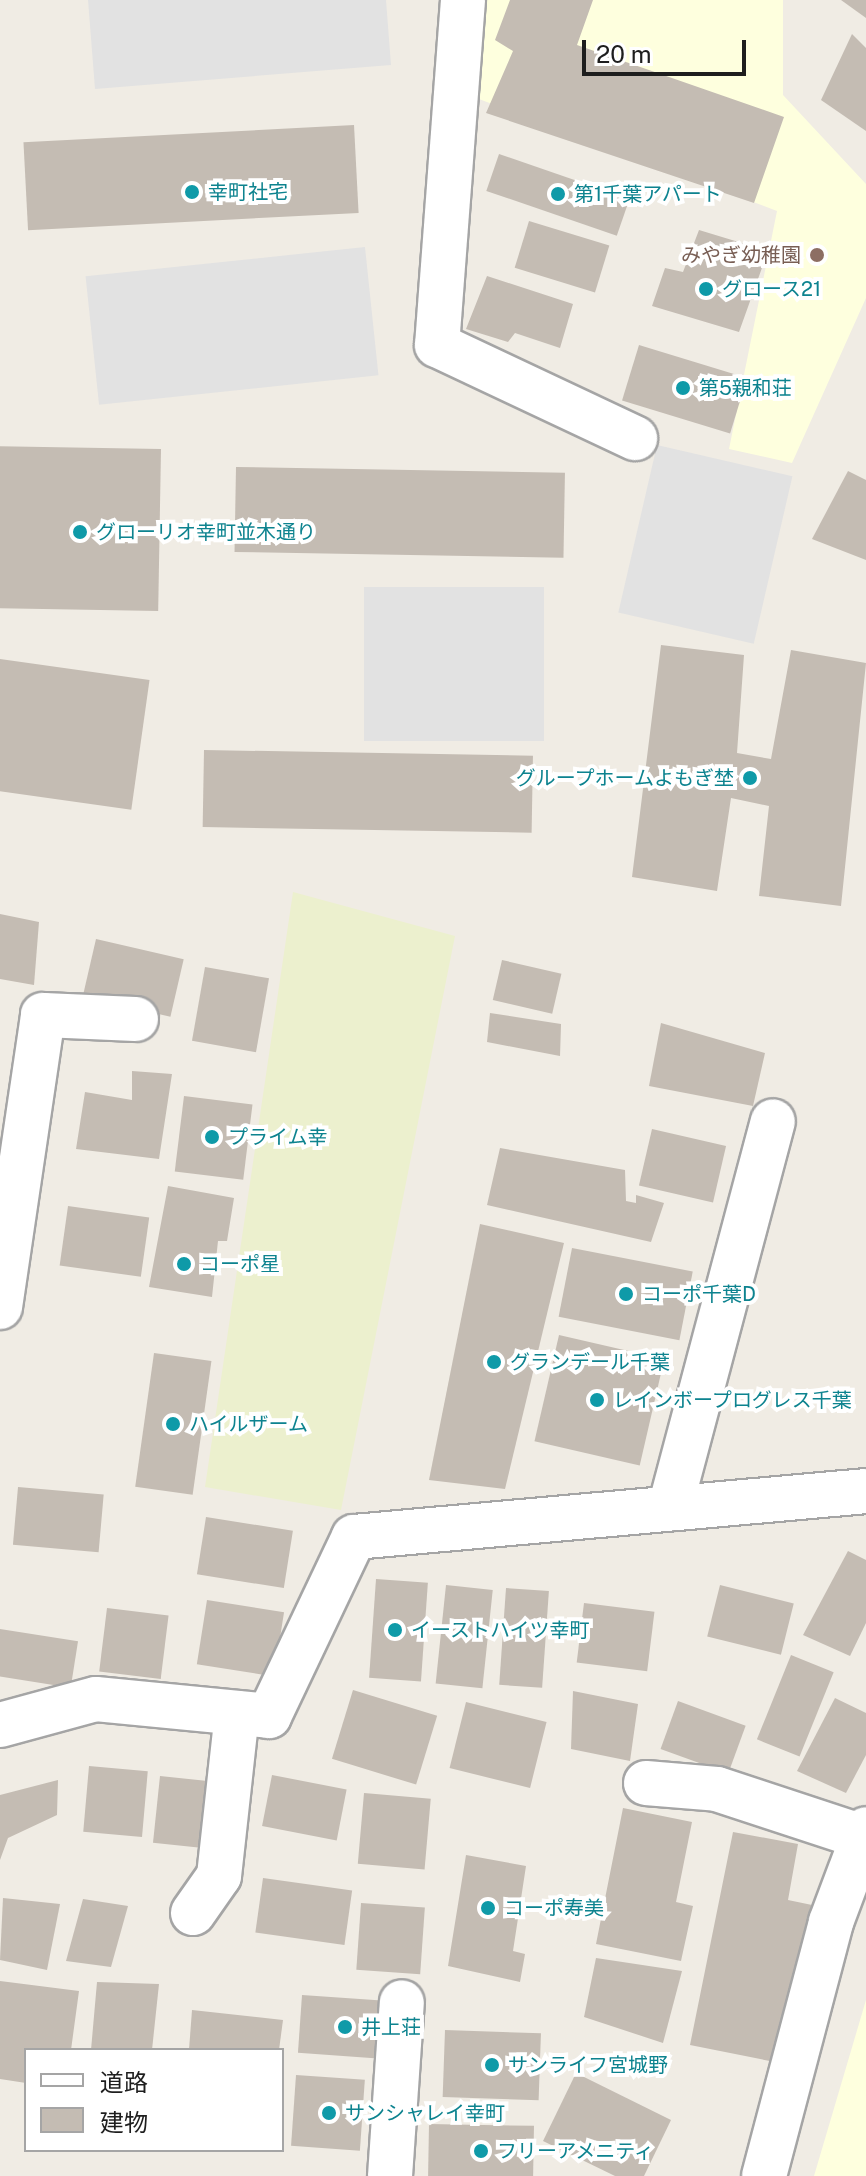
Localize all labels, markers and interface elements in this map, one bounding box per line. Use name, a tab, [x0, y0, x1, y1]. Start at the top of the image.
scale bar	[586, 24, 750, 74]
text: 20 m	[596, 40, 652, 68]
place label: 幸町社宅	[208, 180, 288, 204]
place label: 第1千葉アパート	[574, 182, 722, 206]
marker: 幸町社宅	[183, 183, 201, 201]
marker: 第1千葉アパート	[549, 185, 567, 203]
place label: みやぎ幼稚園	[681, 243, 801, 267]
marker: みやぎ幼稚園	[808, 246, 826, 264]
place label: グロース21	[722, 277, 822, 301]
marker: グロース21	[697, 280, 715, 298]
place label: 第5親和荘	[699, 376, 792, 400]
marker: 第5親和荘	[674, 379, 692, 397]
place label: グローリオ幸町並木通り	[96, 520, 316, 544]
marker: グローリオ幸町並木通り	[71, 523, 89, 541]
place label: グループホームよもぎ埜	[514, 766, 734, 790]
marker: グループホームよもぎ埜	[741, 769, 759, 787]
place label: プライム幸	[228, 1125, 328, 1149]
marker: プライム幸	[203, 1128, 221, 1146]
place label: コーポ星	[200, 1252, 280, 1276]
marker: コーポ星	[175, 1255, 193, 1273]
place label: コーポ千葉D	[642, 1282, 756, 1306]
marker: コーポ千葉D	[617, 1285, 635, 1303]
place label: グランデール千葉	[510, 1350, 670, 1374]
marker: グランデール千葉	[485, 1353, 503, 1371]
place label: レインボープログレス千葉	[613, 1388, 853, 1412]
marker: レインボープログレス千葉	[588, 1391, 606, 1409]
place label: ハイルザーム	[189, 1412, 309, 1436]
marker: ハイルザーム	[164, 1415, 182, 1433]
place label: イーストハイツ幸町	[411, 1618, 591, 1642]
marker: イーストハイツ幸町	[386, 1621, 404, 1639]
place label: コーポ寿美	[504, 1896, 604, 1920]
marker: コーポ寿美	[479, 1899, 497, 1917]
place label: 井上荘	[361, 2015, 421, 2039]
marker: 井上荘	[336, 2018, 354, 2036]
legend	[24, 2048, 284, 2152]
place label: サンライフ宮城野	[508, 2053, 668, 2077]
marker: サンライフ宮城野	[483, 2056, 501, 2074]
text: 道路	[100, 2068, 148, 2096]
place label: サンシャレイ幸町	[345, 2101, 505, 2125]
marker: サンシャレイ幸町	[320, 2104, 338, 2122]
text: 建物	[100, 2108, 148, 2136]
place label: フリーアメニティ	[497, 2139, 657, 2163]
marker: フリーアメニティ	[472, 2142, 490, 2160]

